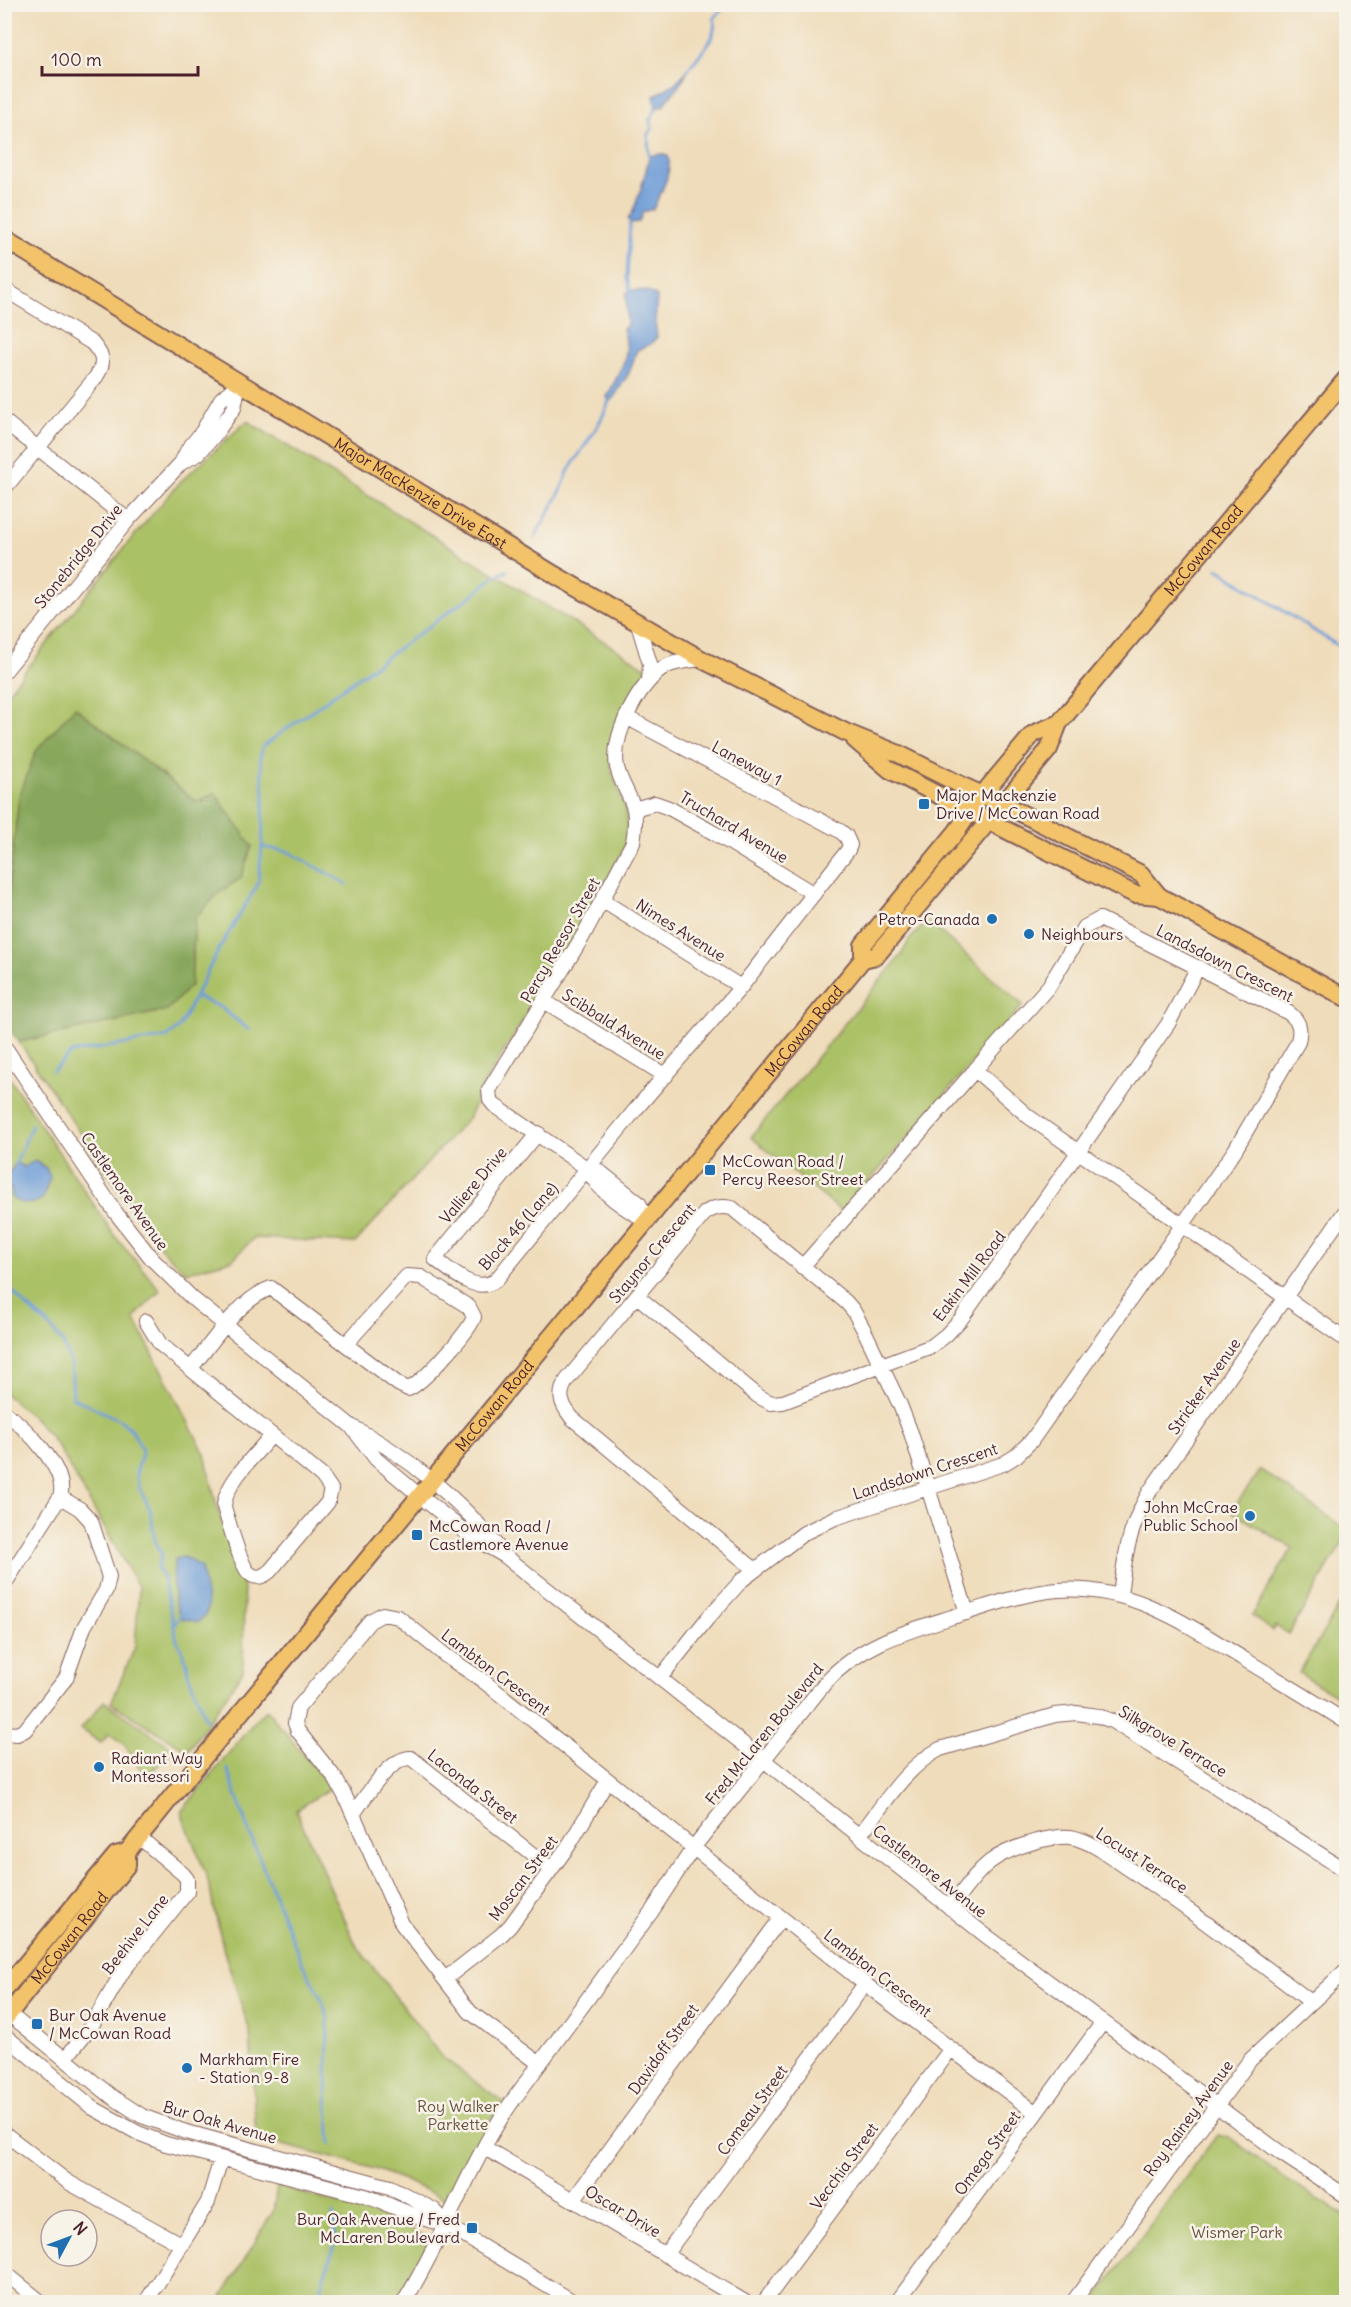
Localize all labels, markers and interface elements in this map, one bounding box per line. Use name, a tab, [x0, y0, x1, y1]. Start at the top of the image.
scale bar	[42, 39, 198, 77]
text: 100 m	[51, 48, 102, 71]
street label: Major MacKenzie Drive East	[331, 433, 511, 554]
street label: Stonebridge Drive	[30, 500, 126, 612]
street label: McCowan Road	[1159, 501, 1247, 600]
street label: Laneway 1	[709, 736, 785, 790]
place label: Major Mackenzie Drive / McCowan Road	[936, 785, 1100, 823]
street label: Truchard Avenue	[676, 787, 792, 867]
marker: Major Mackenzie Drive / McCowan Road	[917, 797, 931, 811]
street label: Percy Reesor Street	[516, 873, 604, 1006]
street label: Nimes Avenue	[632, 895, 730, 965]
place label: Petro-Canada	[878, 909, 980, 929]
marker: Petro-Canada	[985, 912, 999, 926]
street label: Landsdown Crescent	[1153, 920, 1297, 1006]
place label: Neighbours	[1041, 924, 1123, 944]
marker: Neighbours	[1022, 927, 1036, 941]
street label: McCowan Road	[760, 981, 847, 1081]
street label: Scibbald Avenue	[559, 984, 669, 1064]
street label: Castlemore Avenue	[77, 1128, 173, 1254]
street label: Valliere Drive	[435, 1142, 511, 1228]
place label: McCowan Road / Percy Reesor Street	[722, 1151, 864, 1189]
marker: McCowan Road / Percy Reesor Street	[703, 1163, 717, 1177]
street label: Block 46 (Lane)	[474, 1178, 562, 1274]
street label: Staynor Crescent	[604, 1199, 700, 1307]
street label: Eakin Mill Road	[928, 1227, 1010, 1325]
street label: Stricker Avenue	[1163, 1334, 1245, 1438]
street label: McCowan Road	[451, 1356, 538, 1455]
street label: Landsdown Crescent	[850, 1438, 1001, 1504]
place label: John McCrae Public School	[1143, 1497, 1238, 1535]
marker: John McCrae Public School	[1243, 1509, 1257, 1523]
place label: McCowan Road / Castlemore Avenue	[429, 1516, 569, 1554]
marker: McCowan Road / Castlemore Avenue	[410, 1528, 424, 1542]
street label: Lambton Crescent	[438, 1624, 555, 1720]
street label: Fred McLaren Boulevard	[701, 1659, 827, 1809]
street label: Silkgrove Terrace	[1115, 1701, 1231, 1781]
street label: Laconda Street	[424, 1745, 523, 1828]
place label: Radiant Way Montessori	[111, 1748, 203, 1786]
marker: Radiant Way Montessori	[92, 1760, 106, 1774]
street label: Castlemore Avenue	[869, 1820, 991, 1922]
street label: Locust Terrace	[1092, 1823, 1192, 1897]
street label: Moscan Street	[484, 1831, 562, 1925]
street label: McCowan Road	[26, 1887, 112, 1988]
street label: Beehive Lane	[97, 1890, 173, 1978]
street label: Lambton Crescent	[820, 1925, 936, 2022]
street label: Davidoff Street	[623, 1999, 703, 2098]
place label: Bur Oak Avenue / McCowan Road	[49, 2005, 171, 2043]
marker: Bur Oak Avenue / McCowan Road	[30, 2017, 44, 2031]
place label: Markham Fire - Station 9-8	[199, 2049, 299, 2087]
street label: Roy Rainey Avenue	[1139, 2056, 1237, 2180]
street label: Comeau Street	[712, 2060, 792, 2159]
marker: Markham Fire - Station 9-8	[180, 2061, 194, 2075]
street label: Bur Oak Avenue	[161, 2096, 279, 2148]
park label: Roy Walker Parkette	[417, 2096, 499, 2134]
street label: Omega Street	[950, 2106, 1025, 2199]
street label: Vecchia Street	[806, 2118, 883, 2213]
street label: Oscar Drive	[581, 2181, 665, 2241]
north arrow	[39, 2208, 99, 2268]
place label: Bur Oak Avenue / Fred McLaren Boulevard	[297, 2209, 460, 2247]
text: N	[69, 2217, 91, 2239]
marker: Bur Oak Avenue / Fred McLaren Boulevard	[465, 2221, 479, 2235]
park label: Wismer Park	[1191, 2222, 1283, 2242]

